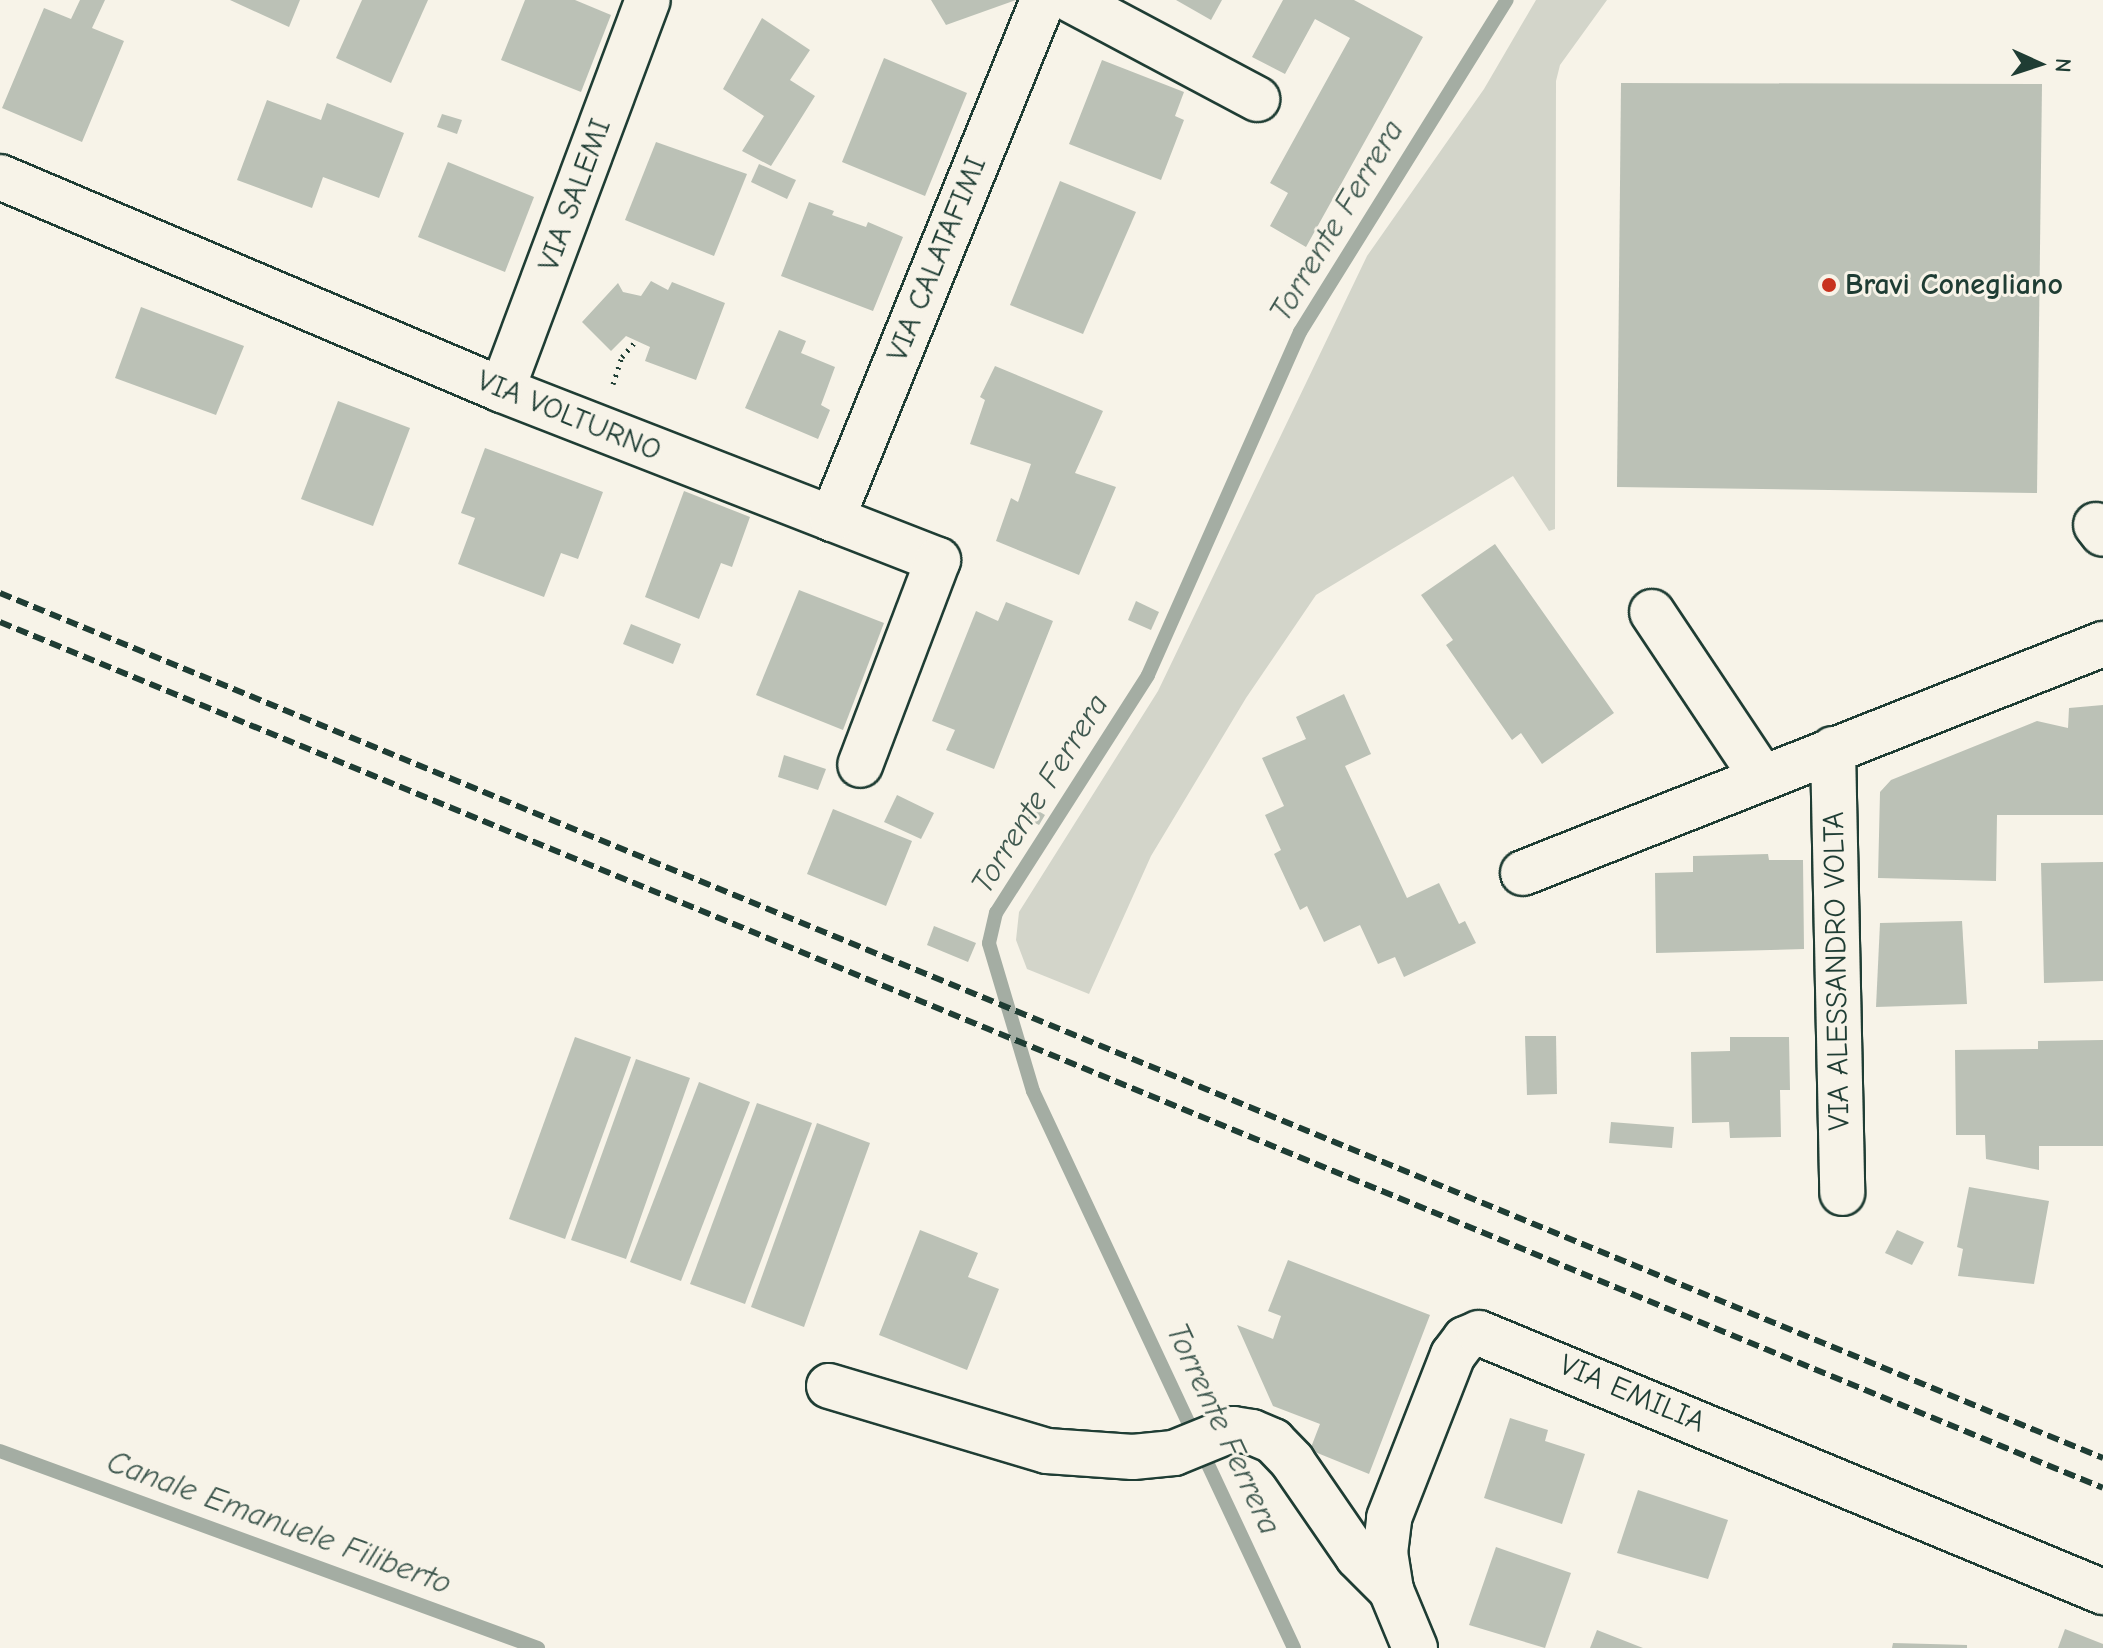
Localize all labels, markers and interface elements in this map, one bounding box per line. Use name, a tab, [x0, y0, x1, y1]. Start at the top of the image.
north arrow	[1999, 24, 2079, 104]
text: N	[2050, 57, 2076, 73]
water label: Torrente Ferrera	[1262, 113, 1412, 329]
street label: VIA SALEMI	[531, 114, 619, 276]
street label: VIA CALATAFIMI	[880, 151, 994, 367]
place label: Bravi Conegliano	[1845, 267, 2063, 303]
marker: Bravi Conegliano	[1820, 276, 1838, 294]
street label: VIA VOLTURNO	[472, 363, 666, 469]
water label: Torrente Ferrera	[963, 687, 1117, 901]
street label: VIA ALESSANDRO VOLTA	[1816, 811, 1858, 1131]
water label: Torrente Ferrera	[1157, 1317, 1289, 1541]
street label: VIA EMILIA	[1554, 1347, 1710, 1441]
water label: Canale Emanuele Filiberto	[102, 1443, 456, 1603]

